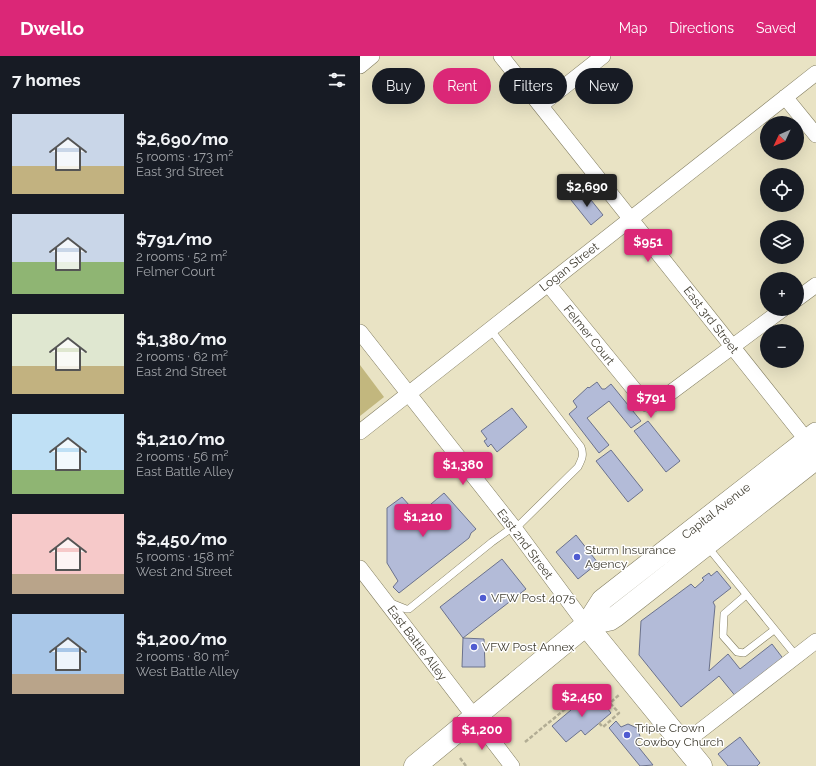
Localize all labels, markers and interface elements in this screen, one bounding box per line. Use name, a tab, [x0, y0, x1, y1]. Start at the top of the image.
text: Dwello	[20, 17, 84, 39]
text: Map	[619, 20, 647, 36]
text: Directions	[669, 20, 734, 36]
text: Saved	[756, 20, 796, 36]
chip: Buy	[372, 68, 425, 104]
chip: Rent	[433, 68, 491, 104]
chip: Filters	[499, 68, 567, 104]
chip: New	[575, 68, 633, 104]
icon: filters	[326, 69, 348, 91]
text: 7 homes	[12, 70, 81, 90]
north arrow	[760, 116, 804, 160]
map controls	[760, 116, 804, 368]
text: $2,690/mo	[136, 129, 228, 149]
icon: home	[44, 130, 92, 178]
text: 5 rooms · 173 m²	[136, 149, 233, 164]
text: East 3rd Street	[136, 164, 224, 179]
button: locate	[760, 168, 804, 212]
pin: $2,690	[554, 174, 620, 208]
text: $2,690	[566, 179, 608, 194]
button: layers	[760, 220, 804, 264]
text: $791/mo	[136, 229, 212, 249]
pin: $951	[624, 229, 672, 263]
icon: home	[44, 230, 92, 278]
text: $951	[633, 234, 663, 249]
street label: Logan Street	[537, 240, 601, 294]
text: 2 rooms · 52 m²	[136, 249, 227, 264]
text: Felmer Court	[136, 264, 215, 279]
button: +	[760, 272, 804, 316]
street label: East 3rd Street	[681, 284, 741, 356]
street label: Felmer Court	[561, 302, 617, 368]
button: −	[760, 324, 804, 368]
text: $1,380/mo	[136, 329, 227, 349]
icon: home	[44, 330, 92, 378]
text: 2 rooms · 62 m²	[136, 349, 228, 364]
text: East 2nd Street	[136, 364, 227, 379]
pin: $791	[627, 385, 675, 419]
text: $791	[636, 390, 666, 405]
text: $1,210/mo	[136, 429, 225, 449]
icon: home	[44, 430, 92, 478]
text: 2 rooms · 56 m²	[136, 449, 228, 464]
pin: $1,380	[430, 452, 496, 486]
text: $1,380	[443, 457, 483, 472]
text: East Battle Alley	[136, 464, 234, 479]
street label: Capital Avenue	[679, 480, 753, 542]
pin: $1,210	[390, 504, 456, 538]
street label: East 2nd Street	[494, 506, 556, 582]
text: $1,210	[403, 509, 443, 524]
text: $2,450/mo	[136, 529, 227, 549]
icon: home	[44, 530, 92, 578]
place label: Sturm Insurance Agency	[585, 543, 676, 571]
text: 5 rooms · 158 m²	[136, 549, 234, 564]
marker: Sturm Insurance Agency	[572, 552, 582, 562]
text: West 2nd Street	[136, 564, 232, 579]
place label: VFW Post 4075	[491, 591, 576, 605]
marker: VFW Post 4075	[478, 593, 488, 603]
street label: East Battle Alley	[384, 603, 450, 684]
text: $1,200/mo	[136, 629, 227, 649]
icon: home	[44, 630, 92, 678]
place label: VFW Post Annex	[482, 640, 574, 654]
marker: VFW Post Annex	[469, 642, 479, 652]
text: 2 rooms · 80 m²	[136, 649, 229, 664]
text: West Battle Alley	[136, 664, 239, 679]
pin: $2,450	[549, 684, 615, 718]
text: $2,450	[561, 689, 603, 704]
pin: $1,200	[449, 717, 515, 751]
place label: Triple Crown Cowboy Church	[635, 721, 723, 749]
text: $1,200	[462, 722, 502, 737]
marker: Triple Crown Cowboy Church	[622, 730, 632, 740]

